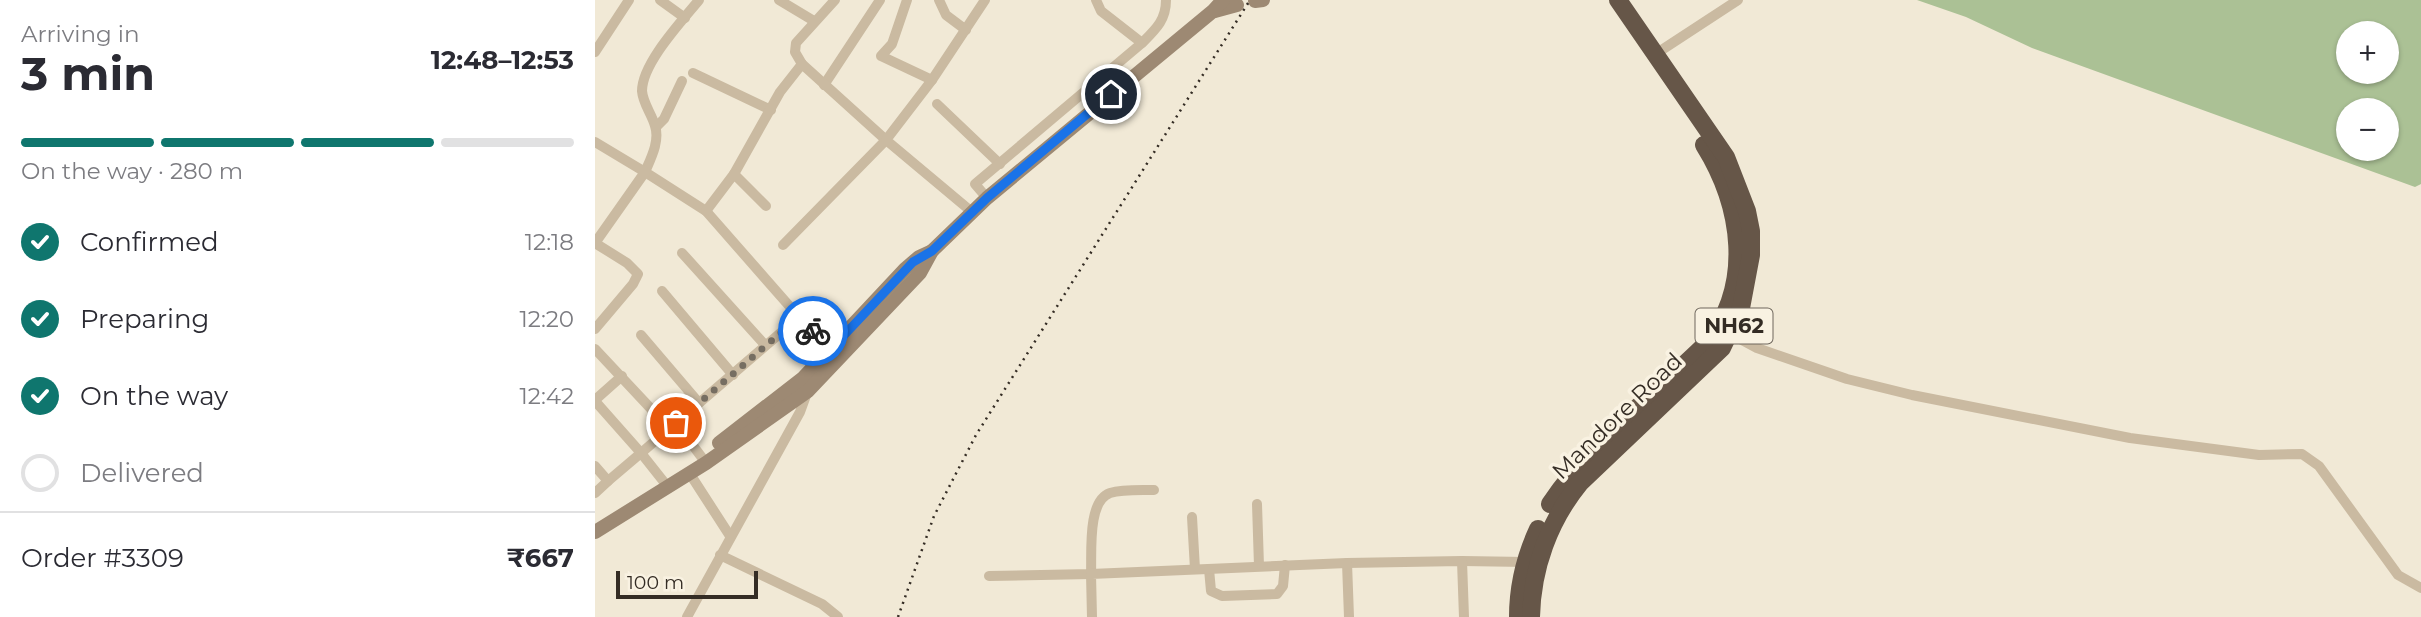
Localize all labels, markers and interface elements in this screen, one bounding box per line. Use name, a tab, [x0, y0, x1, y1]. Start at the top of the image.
text: Arriving in	[21, 20, 140, 48]
map controls	[2336, 21, 2399, 161]
button: +	[2336, 21, 2399, 84]
text: 12:48–12:53	[431, 44, 574, 76]
text: 3 min	[21, 45, 155, 102]
pin	[1081, 64, 1141, 124]
icon: home	[1092, 75, 1130, 113]
button: −	[2336, 98, 2399, 161]
text: On the way · 280 m	[21, 157, 243, 185]
icon: check	[21, 223, 59, 261]
text: Confirmed	[80, 226, 219, 258]
text: 12:18	[525, 228, 574, 256]
courier	[778, 296, 848, 366]
icon: check	[21, 300, 59, 338]
text: Preparing	[80, 303, 209, 335]
text: 12:20	[520, 305, 574, 333]
road number: NH62	[1695, 308, 1773, 344]
icon: bike	[794, 312, 832, 350]
street label: Mandore Road	[1546, 347, 1688, 485]
icon: check	[21, 377, 59, 415]
text: On the way	[80, 380, 228, 412]
text: 12:42	[520, 382, 574, 410]
pin	[646, 393, 706, 453]
icon: bag	[657, 404, 695, 442]
text: Delivered	[80, 457, 204, 489]
text: Order #3309	[21, 542, 184, 574]
text: ₹667	[507, 542, 574, 574]
scale bar	[616, 568, 758, 600]
text: 100 m	[627, 571, 684, 594]

